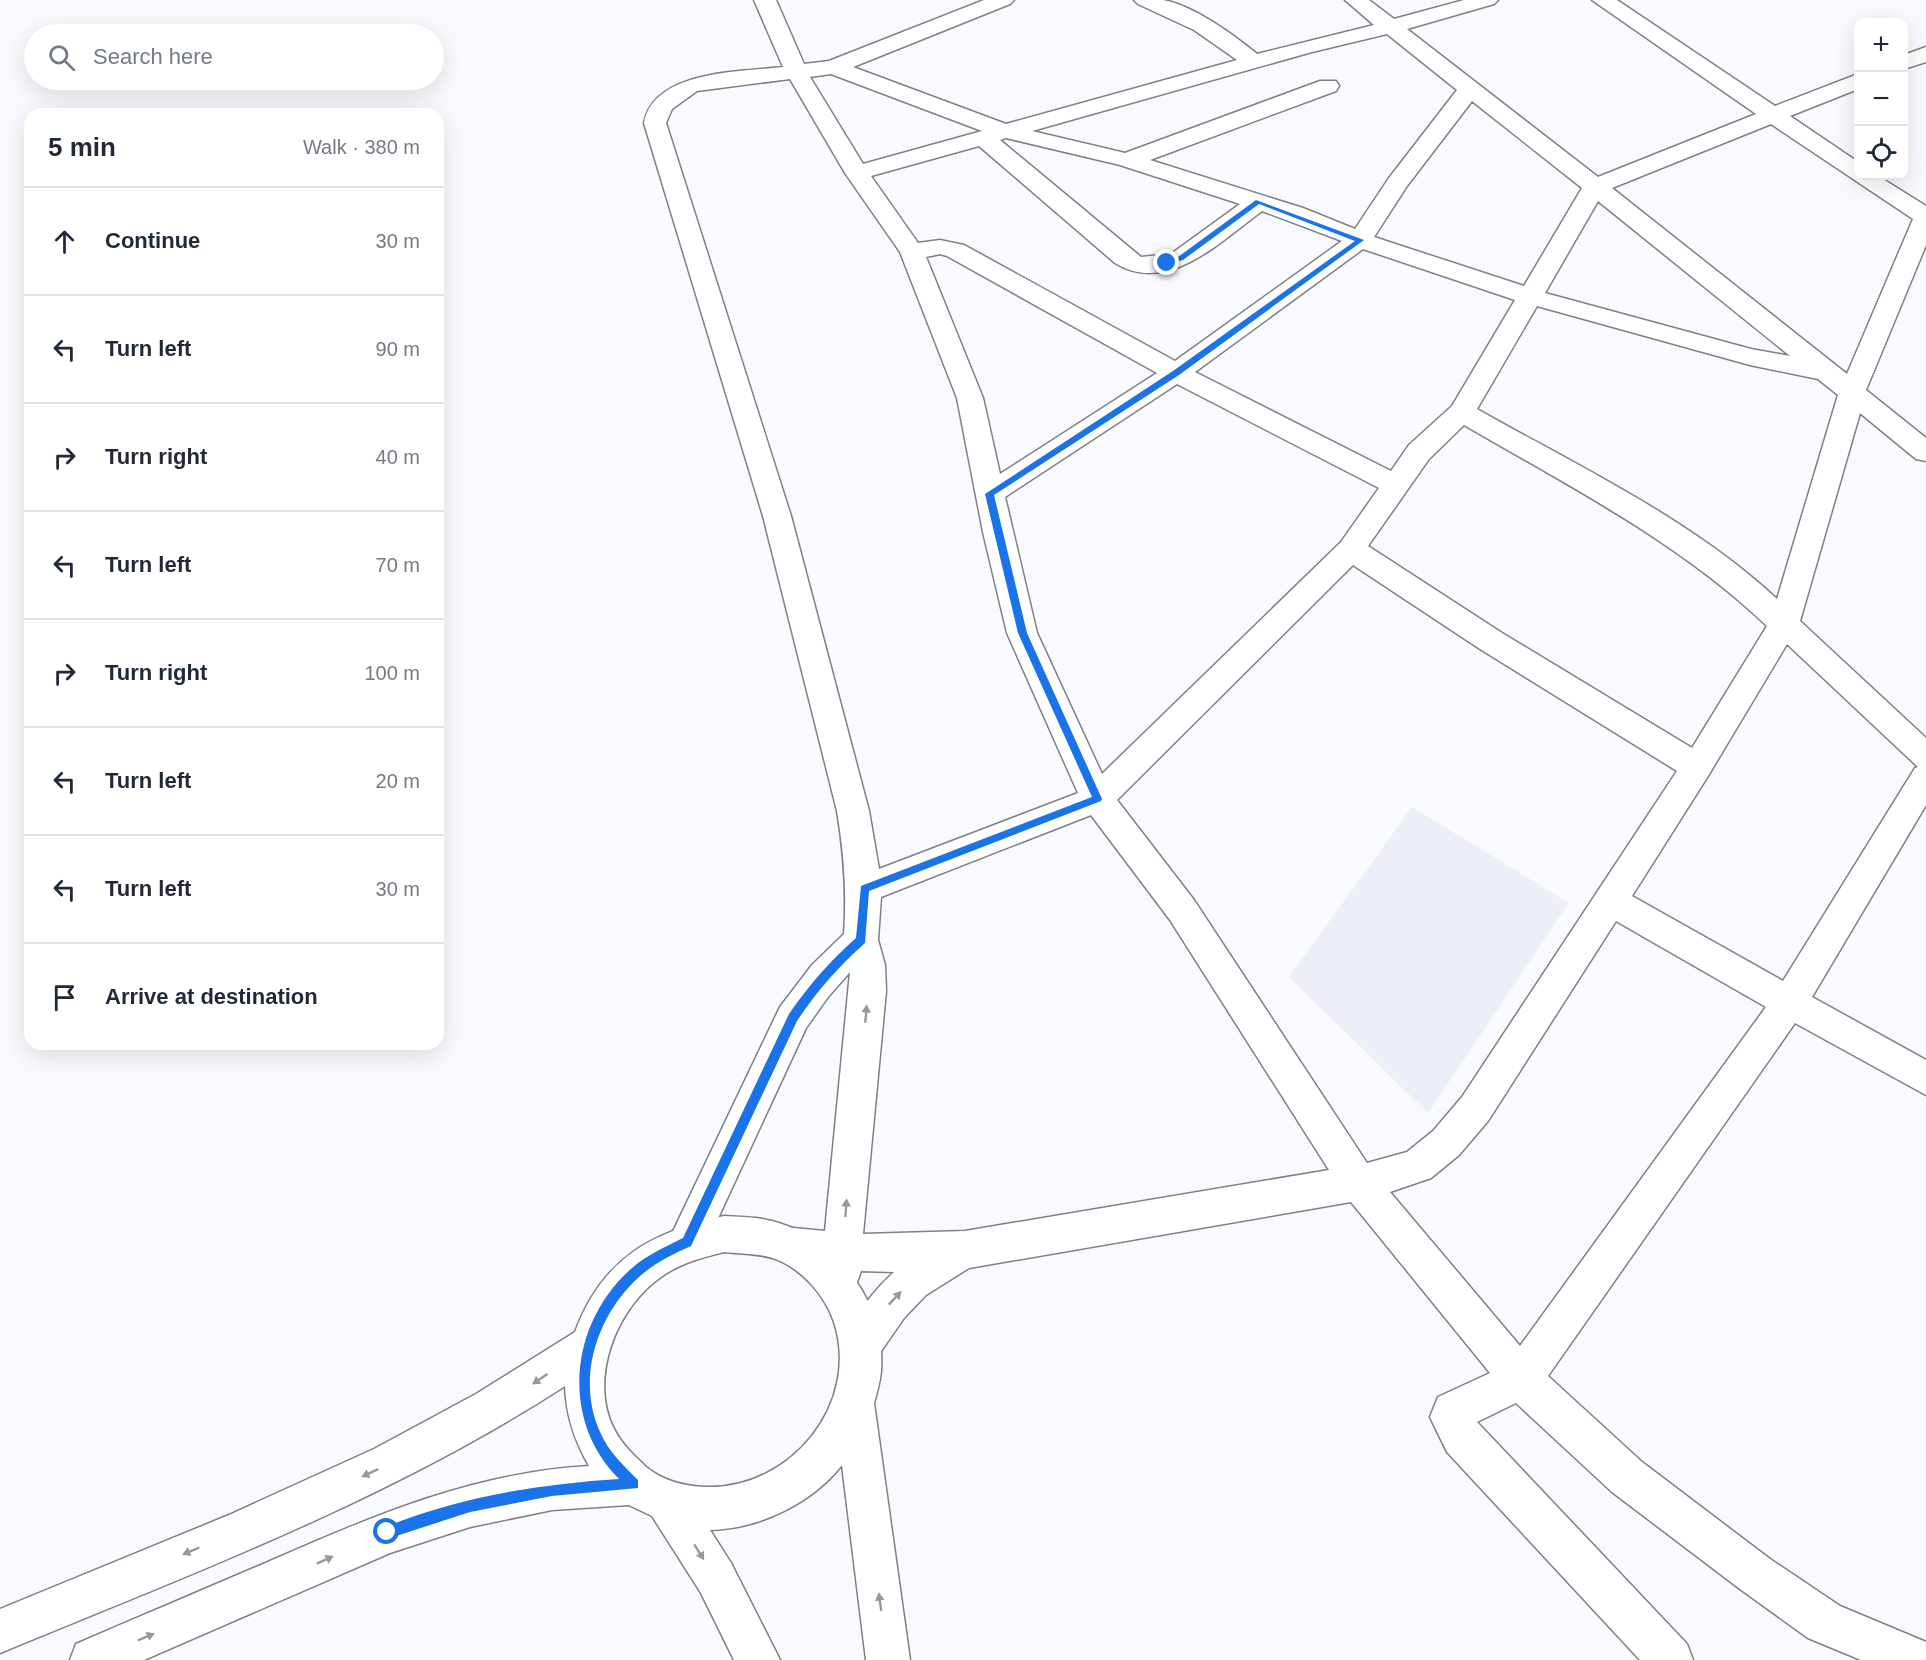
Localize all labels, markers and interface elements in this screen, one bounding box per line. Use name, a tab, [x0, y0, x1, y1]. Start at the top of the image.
map controls	[1854, 18, 1908, 180]
button: +	[1854, 18, 1908, 72]
search box	[24, 24, 444, 90]
icon: search	[45, 41, 78, 74]
text: Search here	[93, 44, 213, 69]
button: −	[1854, 72, 1908, 126]
button: locate	[1854, 126, 1908, 180]
text: 5 min	[48, 132, 116, 162]
text: Walk · 380 m	[303, 136, 420, 158]
icon: ahead	[48, 225, 81, 258]
text: Continue	[105, 228, 200, 253]
text: 30 m	[376, 230, 420, 252]
route end	[1153, 249, 1179, 275]
icon: left	[48, 333, 81, 366]
text: Turn left	[105, 336, 191, 361]
text: 90 m	[376, 338, 420, 360]
icon: right	[48, 441, 81, 474]
text: Turn right	[105, 444, 207, 469]
text: 40 m	[376, 446, 420, 468]
icon: left	[48, 549, 81, 582]
text: Turn left	[105, 552, 191, 577]
text: 70 m	[376, 554, 420, 576]
icon: right	[48, 657, 81, 690]
text: Turn right	[105, 660, 207, 685]
text: 100 m	[364, 662, 420, 684]
icon: left	[48, 765, 81, 798]
text: Turn left	[105, 768, 191, 793]
text: 20 m	[376, 770, 420, 792]
icon: left	[48, 873, 81, 906]
text: Turn left	[105, 876, 191, 901]
text: 30 m	[376, 878, 420, 900]
icon: arrive	[48, 981, 81, 1014]
text: Arrive at destination	[105, 984, 318, 1009]
one-way arrow	[861, 1005, 871, 1024]
one-way arrow	[841, 1199, 850, 1218]
one-way arrow	[888, 1291, 902, 1306]
one-way arrow	[532, 1373, 548, 1384]
one-way arrow	[361, 1468, 378, 1477]
route start	[373, 1518, 399, 1544]
one-way arrow	[693, 1544, 704, 1560]
one-way arrow	[181, 1546, 199, 1556]
one-way arrow	[316, 1554, 334, 1564]
one-way arrow	[875, 1593, 884, 1612]
one-way arrow	[137, 1632, 155, 1641]

